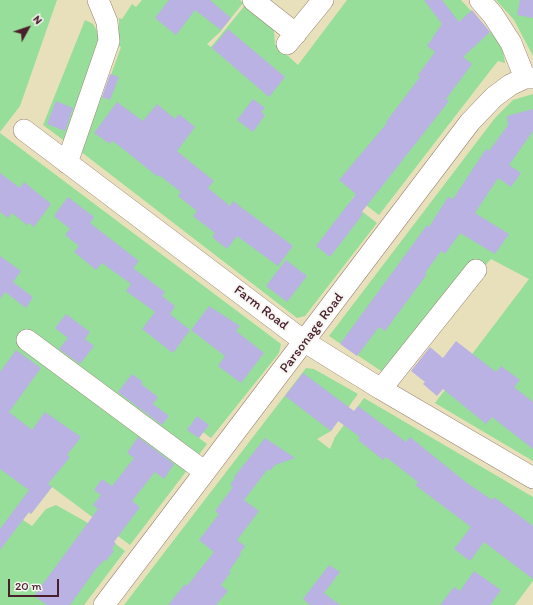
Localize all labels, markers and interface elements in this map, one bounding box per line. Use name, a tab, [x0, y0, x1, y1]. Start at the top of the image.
north arrow	[8, 8, 48, 48]
text: N	[30, 13, 45, 27]
street label: Farm Road	[230, 282, 292, 334]
street label: Parsonage Road	[276, 290, 348, 376]
scale bar	[10, 571, 61, 597]
text: 20 m	[15, 579, 42, 593]

